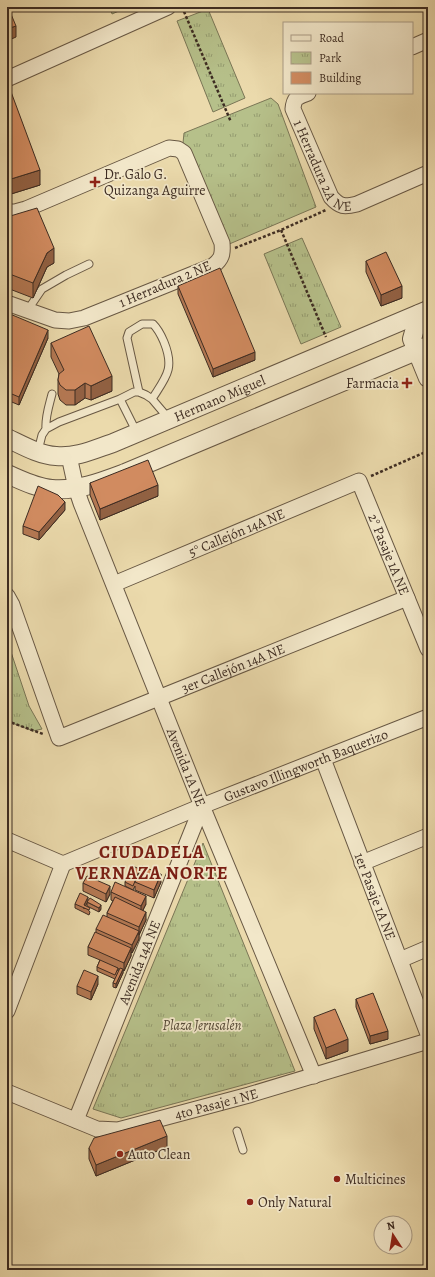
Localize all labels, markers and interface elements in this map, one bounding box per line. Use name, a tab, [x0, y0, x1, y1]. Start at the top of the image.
legend	[283, 22, 413, 94]
text: Road	[319, 30, 345, 46]
text: Park	[319, 50, 342, 66]
text: Building	[319, 70, 361, 86]
street label: 1 Herradura 2A NE	[289, 117, 352, 215]
place label: Dr. Galo G. Quizanga Aguirre	[104, 165, 206, 200]
marker: Dr. Galo G. Quizanga Aguirre	[89, 176, 101, 188]
street label: 1 Herradura 2 NE	[116, 256, 214, 312]
street label: Hermano Miguel	[171, 370, 269, 426]
place label: Farmacia	[346, 374, 399, 393]
marker: Farmacia	[402, 378, 412, 388]
street label: 5° Callejón 14A NE	[185, 504, 288, 561]
street label: 2° Pasaje 1A NE	[364, 511, 414, 598]
street label: 3er Callejón 14A NE	[178, 639, 288, 697]
street label: Avenida 1A NE	[162, 724, 211, 809]
street label: Gustavo Illingworth Baquerizo	[221, 724, 391, 806]
district label: CIUDADELA VERNAZA NORTE	[74, 840, 229, 885]
street label: 1er Pasaje 1A NE	[350, 850, 401, 943]
street label: Avenida 14A NE	[114, 917, 165, 1008]
park label: Plaza Jerusalén	[163, 1016, 242, 1035]
street label: 4to Pasaje 1 NE	[173, 1083, 260, 1124]
place label: Auto Clean	[127, 1145, 191, 1164]
marker: Auto Clean	[115, 1149, 125, 1159]
place label: Multicines	[345, 1170, 406, 1189]
marker: Multicines	[332, 1174, 342, 1184]
place label: Only Natural	[258, 1193, 332, 1212]
marker: Only Natural	[245, 1197, 255, 1207]
north arrow	[373, 1215, 413, 1255]
text: N	[386, 1218, 397, 1234]

